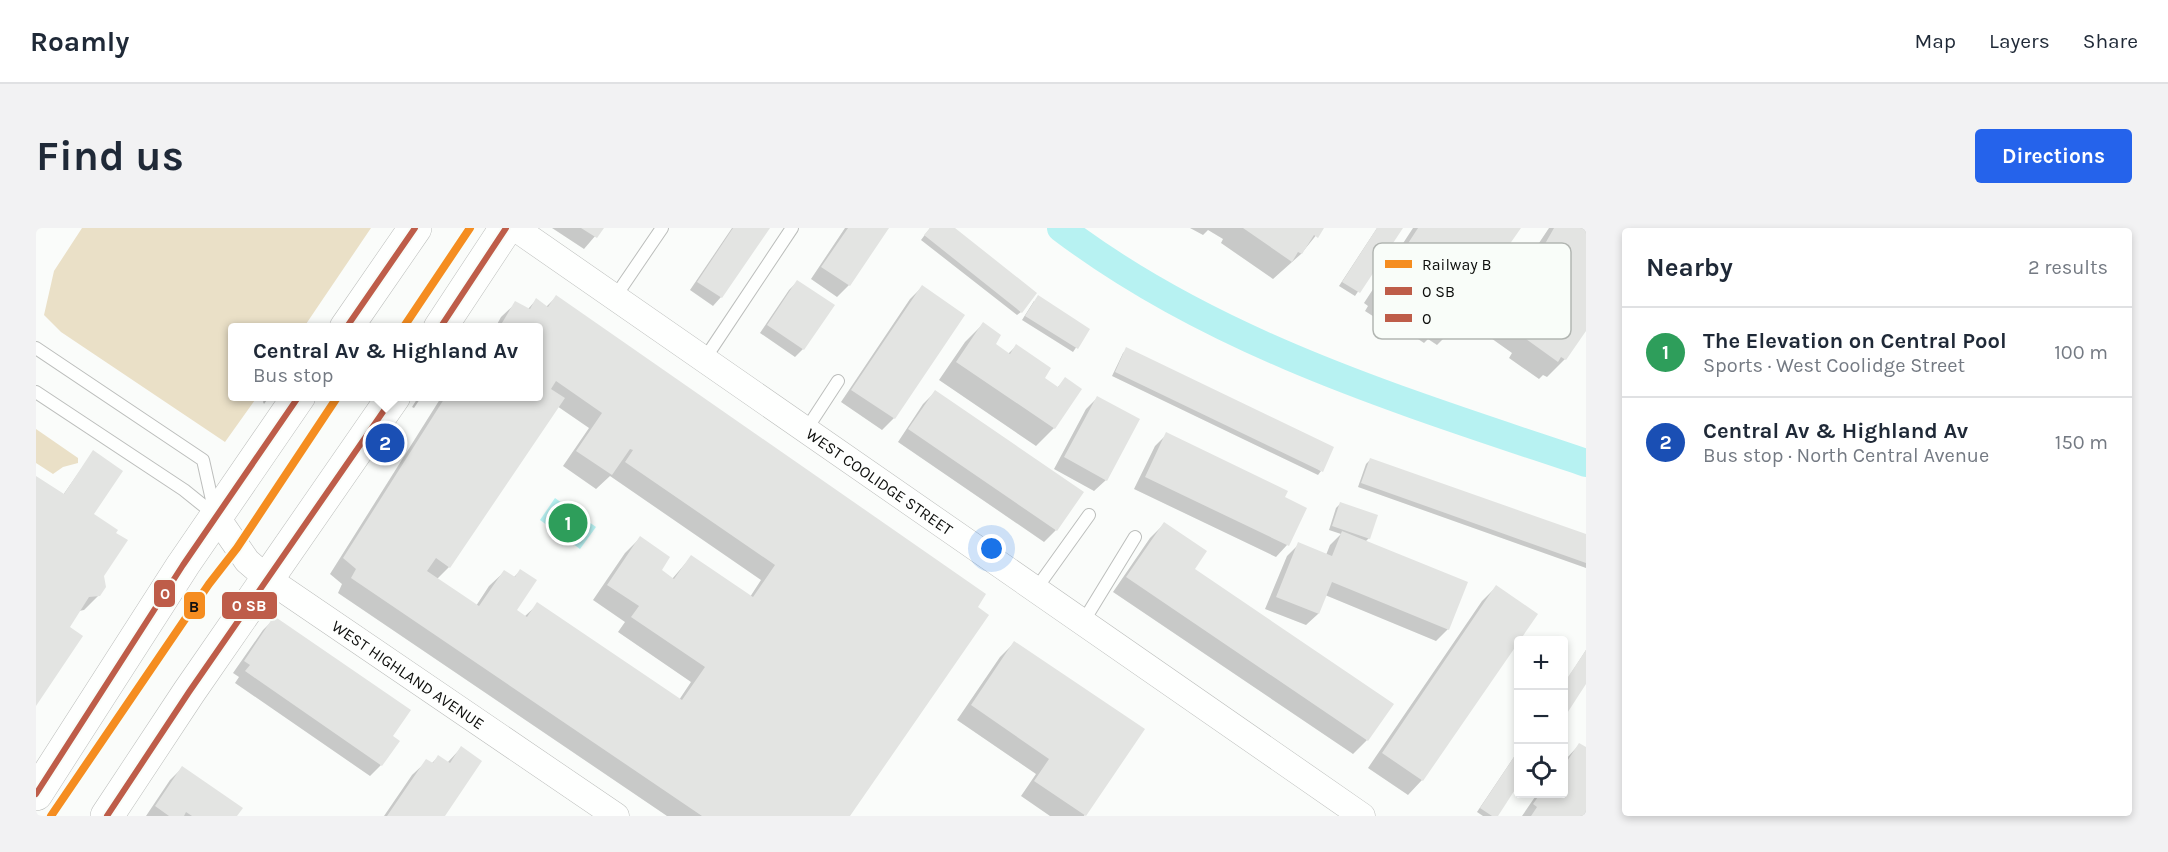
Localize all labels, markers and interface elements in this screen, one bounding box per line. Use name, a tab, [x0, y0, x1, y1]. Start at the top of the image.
text: Roamly	[30, 25, 129, 58]
text: Map	[1914, 29, 1956, 53]
text: Layers	[1989, 29, 2050, 53]
text: Share	[2083, 29, 2138, 53]
button: Directions	[1975, 129, 2132, 183]
text: Find us	[36, 131, 184, 181]
legend	[1373, 243, 1571, 339]
text: Nearby	[1646, 252, 1733, 283]
text: Railway B	[1422, 255, 1491, 274]
text: 2 results	[2028, 256, 2108, 279]
text: 0 SB	[1422, 282, 1455, 301]
text: 0	[1422, 309, 1432, 328]
popup	[228, 323, 543, 401]
text: The Elevation on Central Pool	[1703, 328, 2007, 354]
text: Central Av & Highland Av	[253, 338, 518, 364]
text: 1	[1662, 341, 1669, 364]
text: 100 m	[2054, 341, 2108, 364]
text: Sports · West Coolidge Street	[1703, 354, 1965, 377]
text: Bus stop	[253, 364, 333, 387]
text: Central Av & Highland Av	[1703, 418, 1968, 444]
pin: 2	[366, 420, 404, 466]
street label: WEST COOLIDGE STREET	[803, 424, 957, 539]
text: 2	[1659, 431, 1672, 454]
text: 150 m	[2055, 431, 2108, 454]
text: Bus stop · North Central Avenue	[1703, 444, 1989, 467]
pin: 1	[548, 500, 588, 546]
your location	[977, 534, 1006, 563]
line badge: 0	[153, 579, 176, 608]
text: 0	[160, 584, 170, 603]
line badge: B	[183, 591, 206, 620]
line badge: 0 SB	[221, 591, 278, 620]
text: 0 SB	[232, 596, 266, 615]
text: B	[189, 597, 199, 616]
street label: WEST HIGHLAND AVENUE	[328, 616, 488, 733]
map controls	[1514, 636, 1568, 798]
button: +	[1514, 636, 1568, 690]
button: −	[1514, 690, 1568, 744]
button: locate	[1514, 744, 1568, 798]

